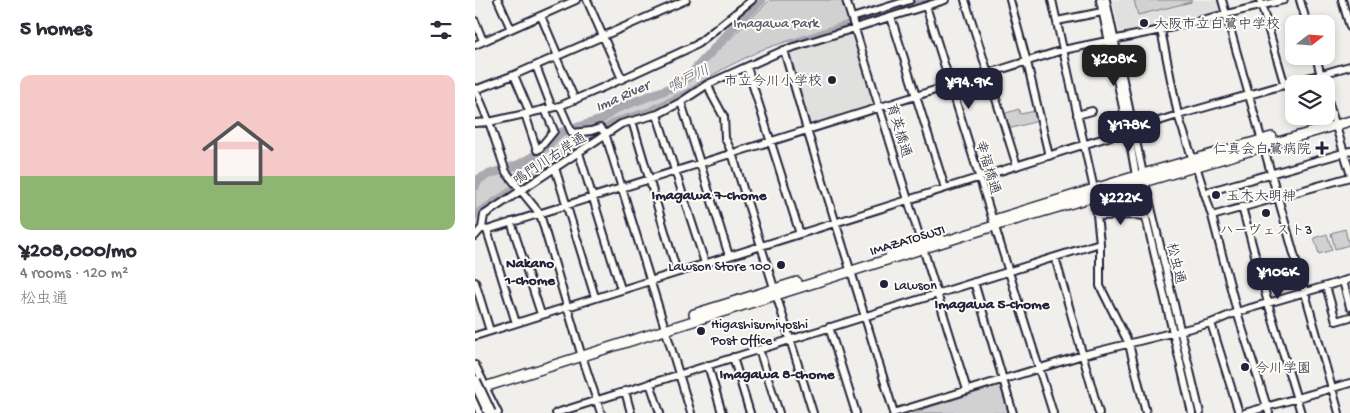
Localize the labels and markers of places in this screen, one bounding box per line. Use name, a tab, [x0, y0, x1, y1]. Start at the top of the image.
marker: 大阪市立白鷺中学校	[1138, 17, 1150, 29]
place label: 大阪市立白鷺中学校	[1154, 17, 1280, 34]
pin: ¥208K	[1079, 44, 1149, 87]
pin: ¥94.9K	[928, 68, 1010, 110]
place label: 市立今川小学校	[724, 74, 822, 91]
marker: 市立今川小学校	[826, 74, 838, 86]
pin: ¥178K	[1094, 110, 1164, 153]
marker: 仁真会白鷺病院	[1315, 141, 1329, 155]
place label: 仁真会白鷺病院	[1213, 142, 1311, 159]
pin: ¥222K	[1086, 184, 1156, 226]
marker: 玉木大明神	[1210, 189, 1222, 201]
place label: 玉木大明神	[1226, 189, 1296, 206]
marker: ハーヴェスト3	[1260, 207, 1272, 219]
place label: ハーヴェスト3	[1220, 223, 1312, 240]
pin: ¥106K	[1243, 258, 1313, 300]
place label: Lawson Store 100	[668, 259, 771, 276]
marker: Lawson Store 100	[775, 259, 787, 271]
marker: Lawson	[878, 278, 890, 290]
place label: Lawson	[894, 278, 937, 295]
place label: Higashisumiyoshi Post Office	[710, 317, 808, 350]
marker: Higashisumiyoshi Post Office	[695, 325, 707, 337]
marker: 今川学園	[1239, 361, 1251, 373]
place label: 今川学園	[1255, 361, 1311, 378]

